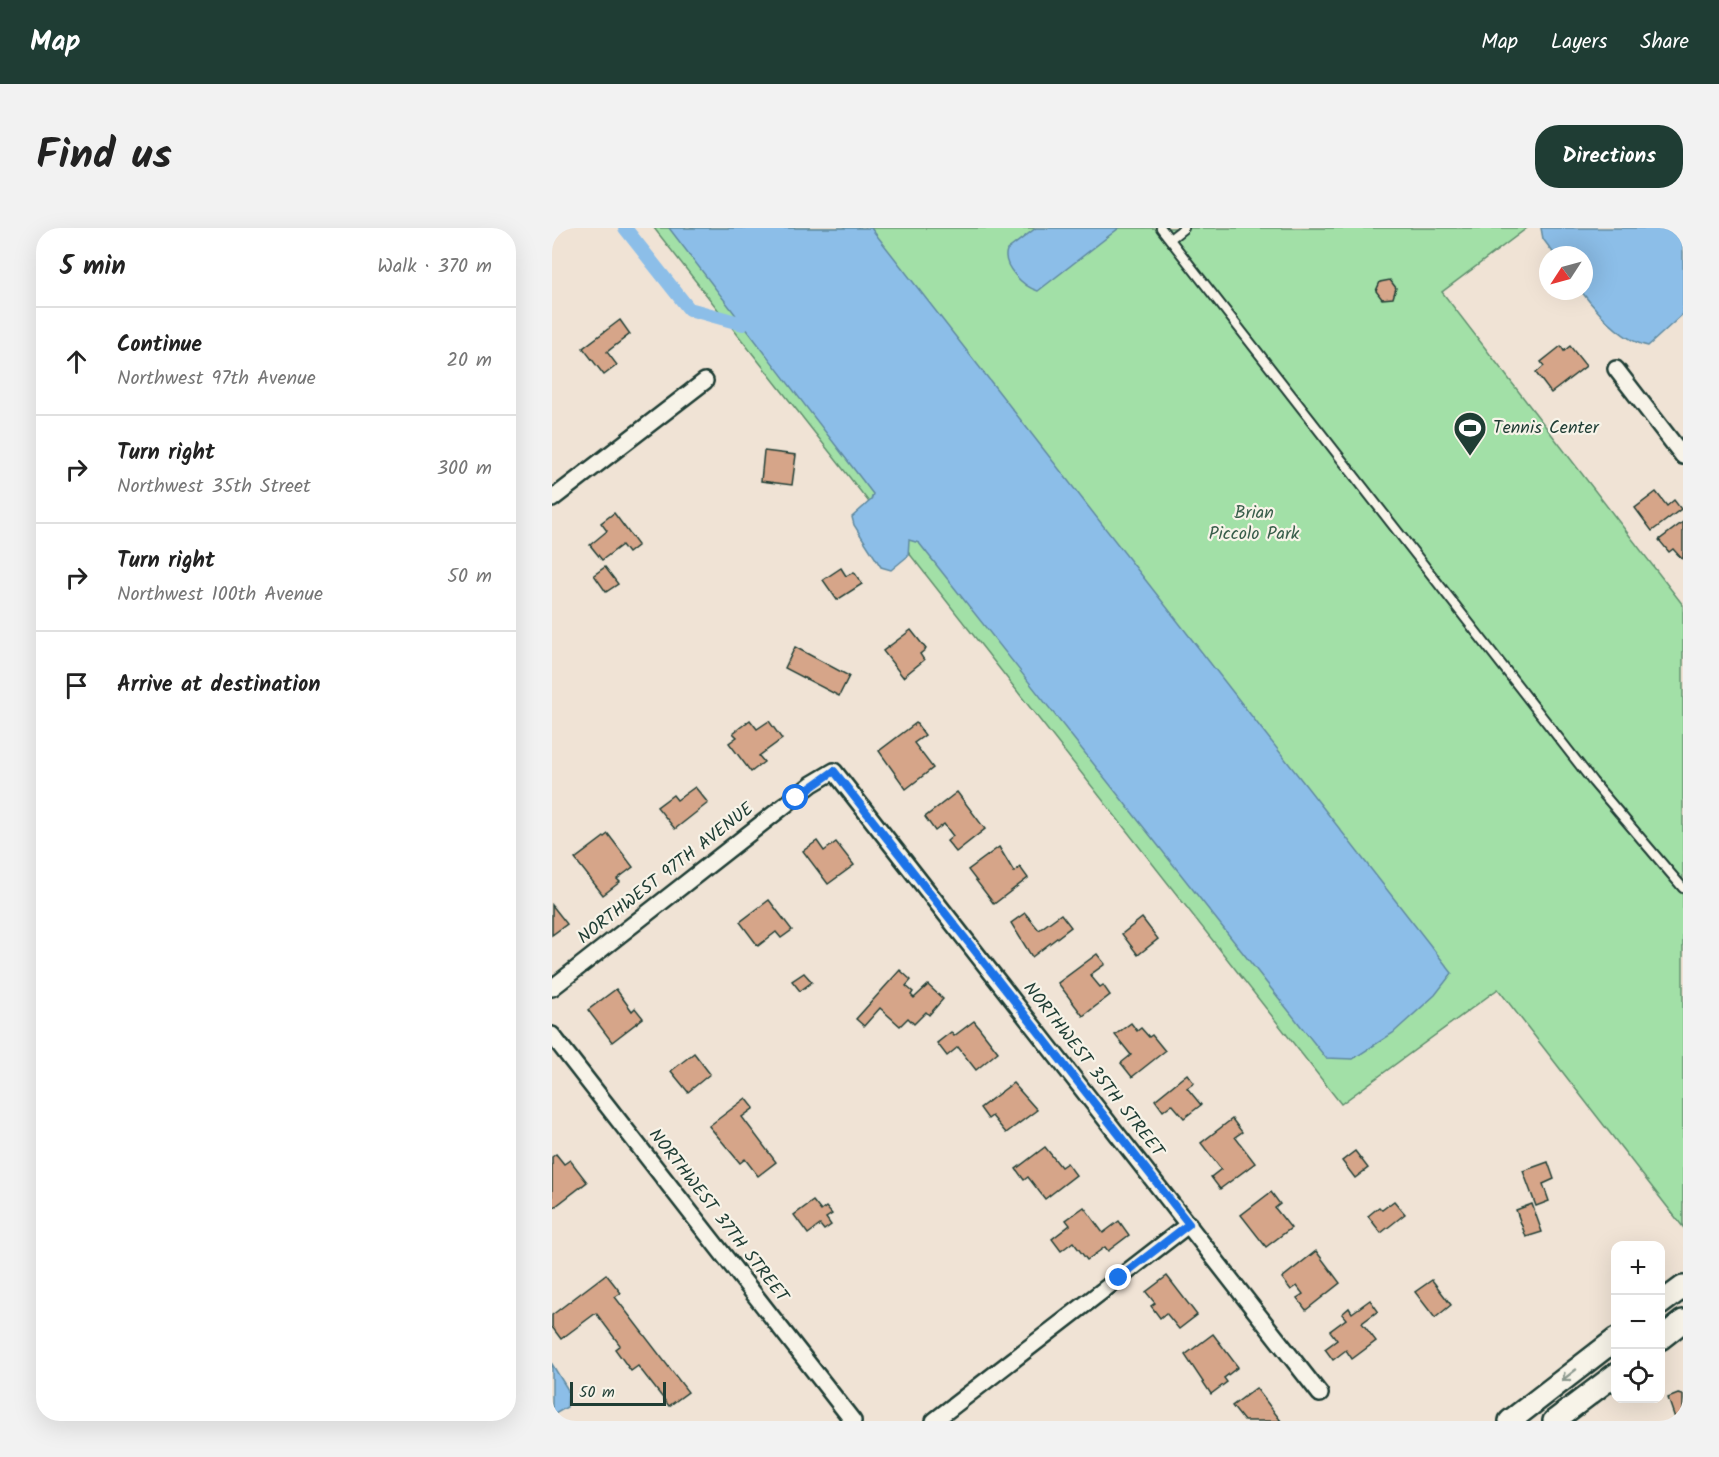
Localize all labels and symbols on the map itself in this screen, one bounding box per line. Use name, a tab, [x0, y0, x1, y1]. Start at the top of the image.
north arrow	[1539, 246, 1593, 300]
sports icon: Tennis Center	[1452, 410, 1488, 457]
place label: Tennis Center	[1493, 414, 1600, 443]
park label: Brian Piccolo Park	[1209, 499, 1300, 549]
route start	[782, 784, 808, 810]
street label: NORTHWEST 97TH AVENUE	[572, 795, 761, 952]
street label: NORTHWEST 35TH STREET	[1015, 976, 1172, 1165]
street label: NORTHWEST 37TH STREET	[641, 1123, 796, 1310]
route end	[1105, 1264, 1131, 1290]
one-way arrow	[1562, 1368, 1578, 1381]
scale bar	[570, 1379, 666, 1406]

